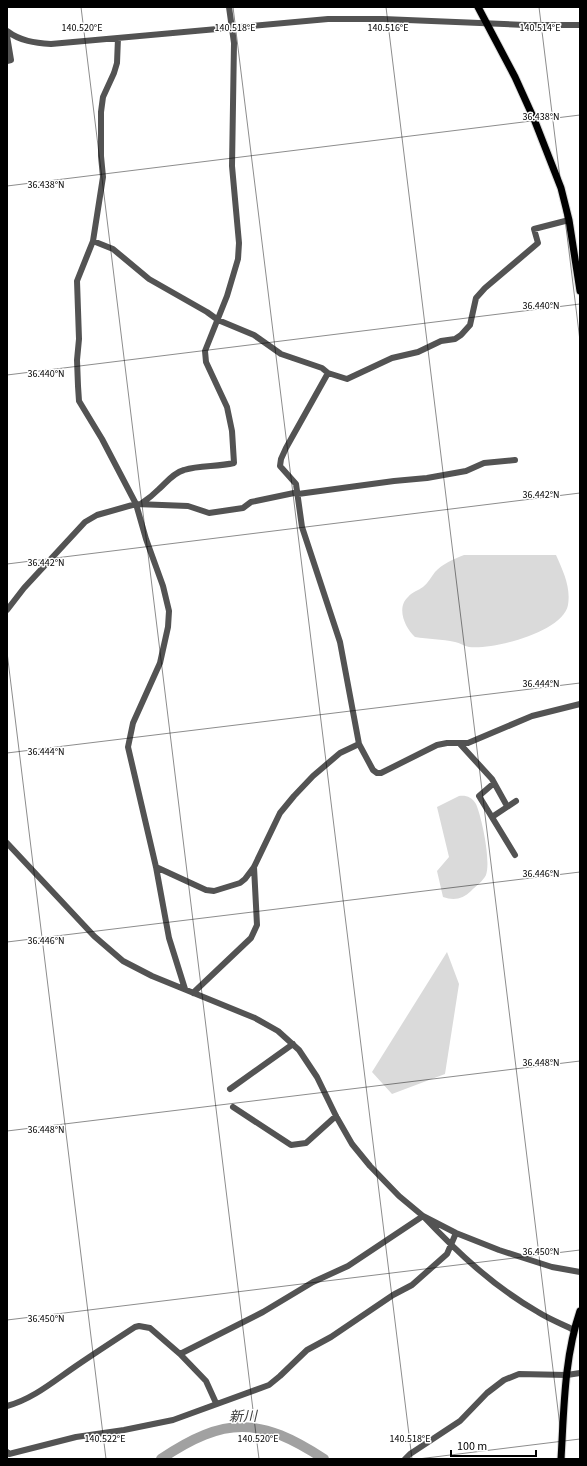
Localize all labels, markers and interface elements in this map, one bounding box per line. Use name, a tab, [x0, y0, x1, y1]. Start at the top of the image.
text: 140.520°E	[62, 21, 102, 35]
text: 140.518°E	[215, 21, 255, 35]
text: 140.516°E	[368, 21, 408, 35]
text: 140.514°E	[520, 21, 560, 35]
text: 36.438°N	[522, 110, 560, 124]
text: 36.438°N	[27, 178, 65, 192]
text: 36.440°N	[522, 299, 560, 313]
text: 36.440°N	[27, 367, 65, 381]
text: 36.442°N	[522, 488, 560, 502]
text: 36.442°N	[27, 556, 65, 570]
text: 36.444°N	[522, 677, 560, 691]
text: 36.444°N	[27, 745, 65, 759]
text: 36.446°N	[522, 867, 560, 881]
text: 36.446°N	[27, 934, 65, 948]
text: 36.448°N	[522, 1056, 560, 1070]
text: 36.448°N	[27, 1123, 65, 1137]
text: 36.450°N	[522, 1245, 560, 1259]
text: 36.450°N	[27, 1312, 65, 1326]
water label: 新川	[229, 1407, 259, 1427]
text: 140.522°E	[85, 1432, 125, 1446]
text: 140.520°E	[238, 1432, 278, 1446]
text: 140.518°E	[390, 1432, 430, 1446]
scale bar	[451, 1432, 536, 1458]
text: 100 m	[457, 1438, 487, 1455]

